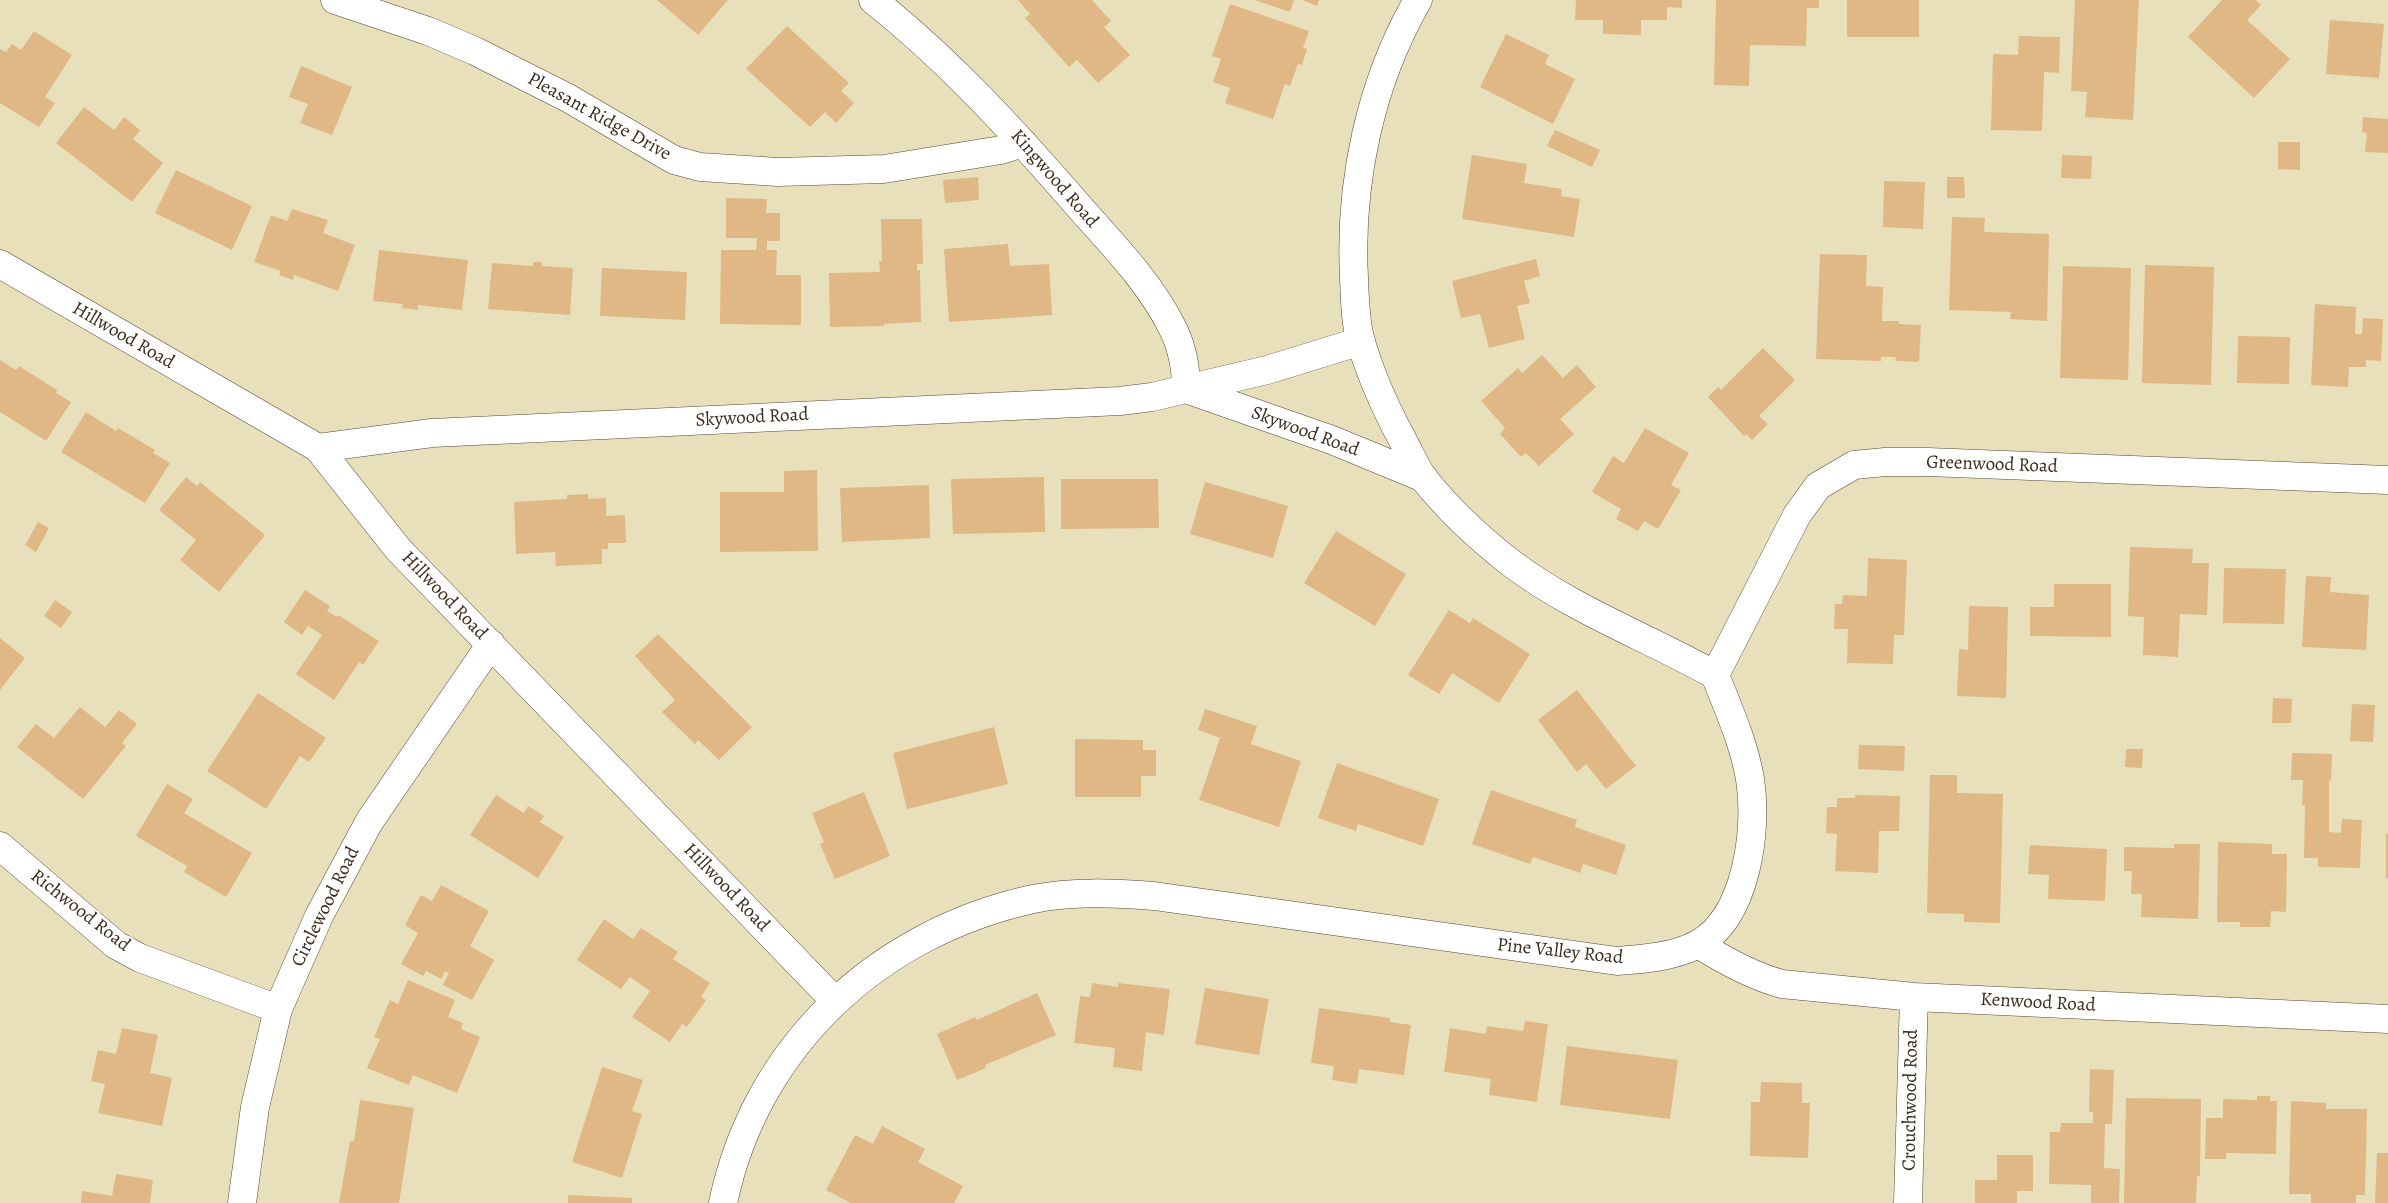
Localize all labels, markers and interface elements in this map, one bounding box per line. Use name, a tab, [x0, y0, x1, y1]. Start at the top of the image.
street label: Pleasant Ridge Drive	[523, 68, 675, 166]
street label: Kingwood Road	[1005, 125, 1103, 233]
street label: Hillwood Road	[68, 298, 178, 374]
street label: Skywood Road	[1248, 402, 1362, 462]
street label: Skywood Road	[695, 404, 809, 432]
street label: Greenwood Road	[1926, 451, 2058, 479]
street label: Hillwood Road	[396, 547, 492, 645]
street label: Hillwood Road	[678, 839, 774, 937]
street label: Circlewood Road	[287, 843, 365, 971]
street label: Richwood Road	[26, 865, 134, 957]
street label: Pine Valley Road	[1496, 934, 1624, 970]
street label: Kenwood Road	[1980, 989, 2096, 1017]
street label: Crouchwood Road	[1898, 1029, 1924, 1171]

